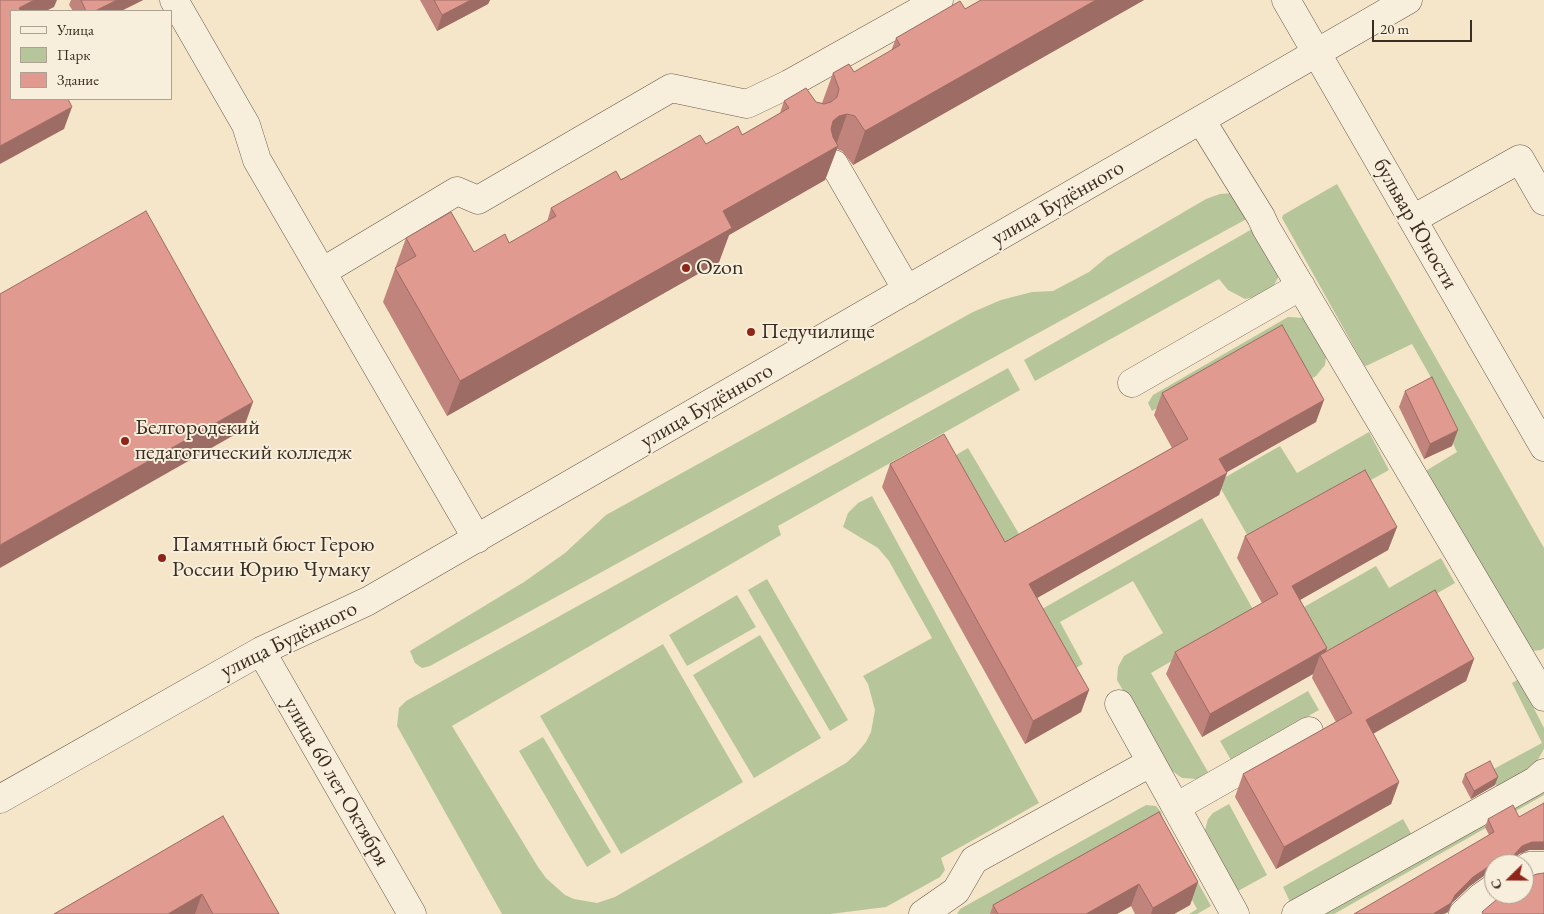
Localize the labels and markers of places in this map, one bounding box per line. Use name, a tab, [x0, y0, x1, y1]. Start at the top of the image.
place label: Ozon	[696, 255, 744, 281]
marker: Ozon	[680, 262, 692, 274]
place label: Педучилище	[761, 319, 875, 345]
marker: Педучилище	[745, 326, 757, 338]
place label: Белгородский педагогический колледж	[135, 415, 352, 466]
marker: Белгородский педагогический колледж	[119, 435, 131, 447]
place label: Памятный бюст Герою России Юрию Чумаку	[172, 532, 375, 584]
marker: Памятный бюст Герою России Юрию Чумаку	[156, 552, 168, 564]

